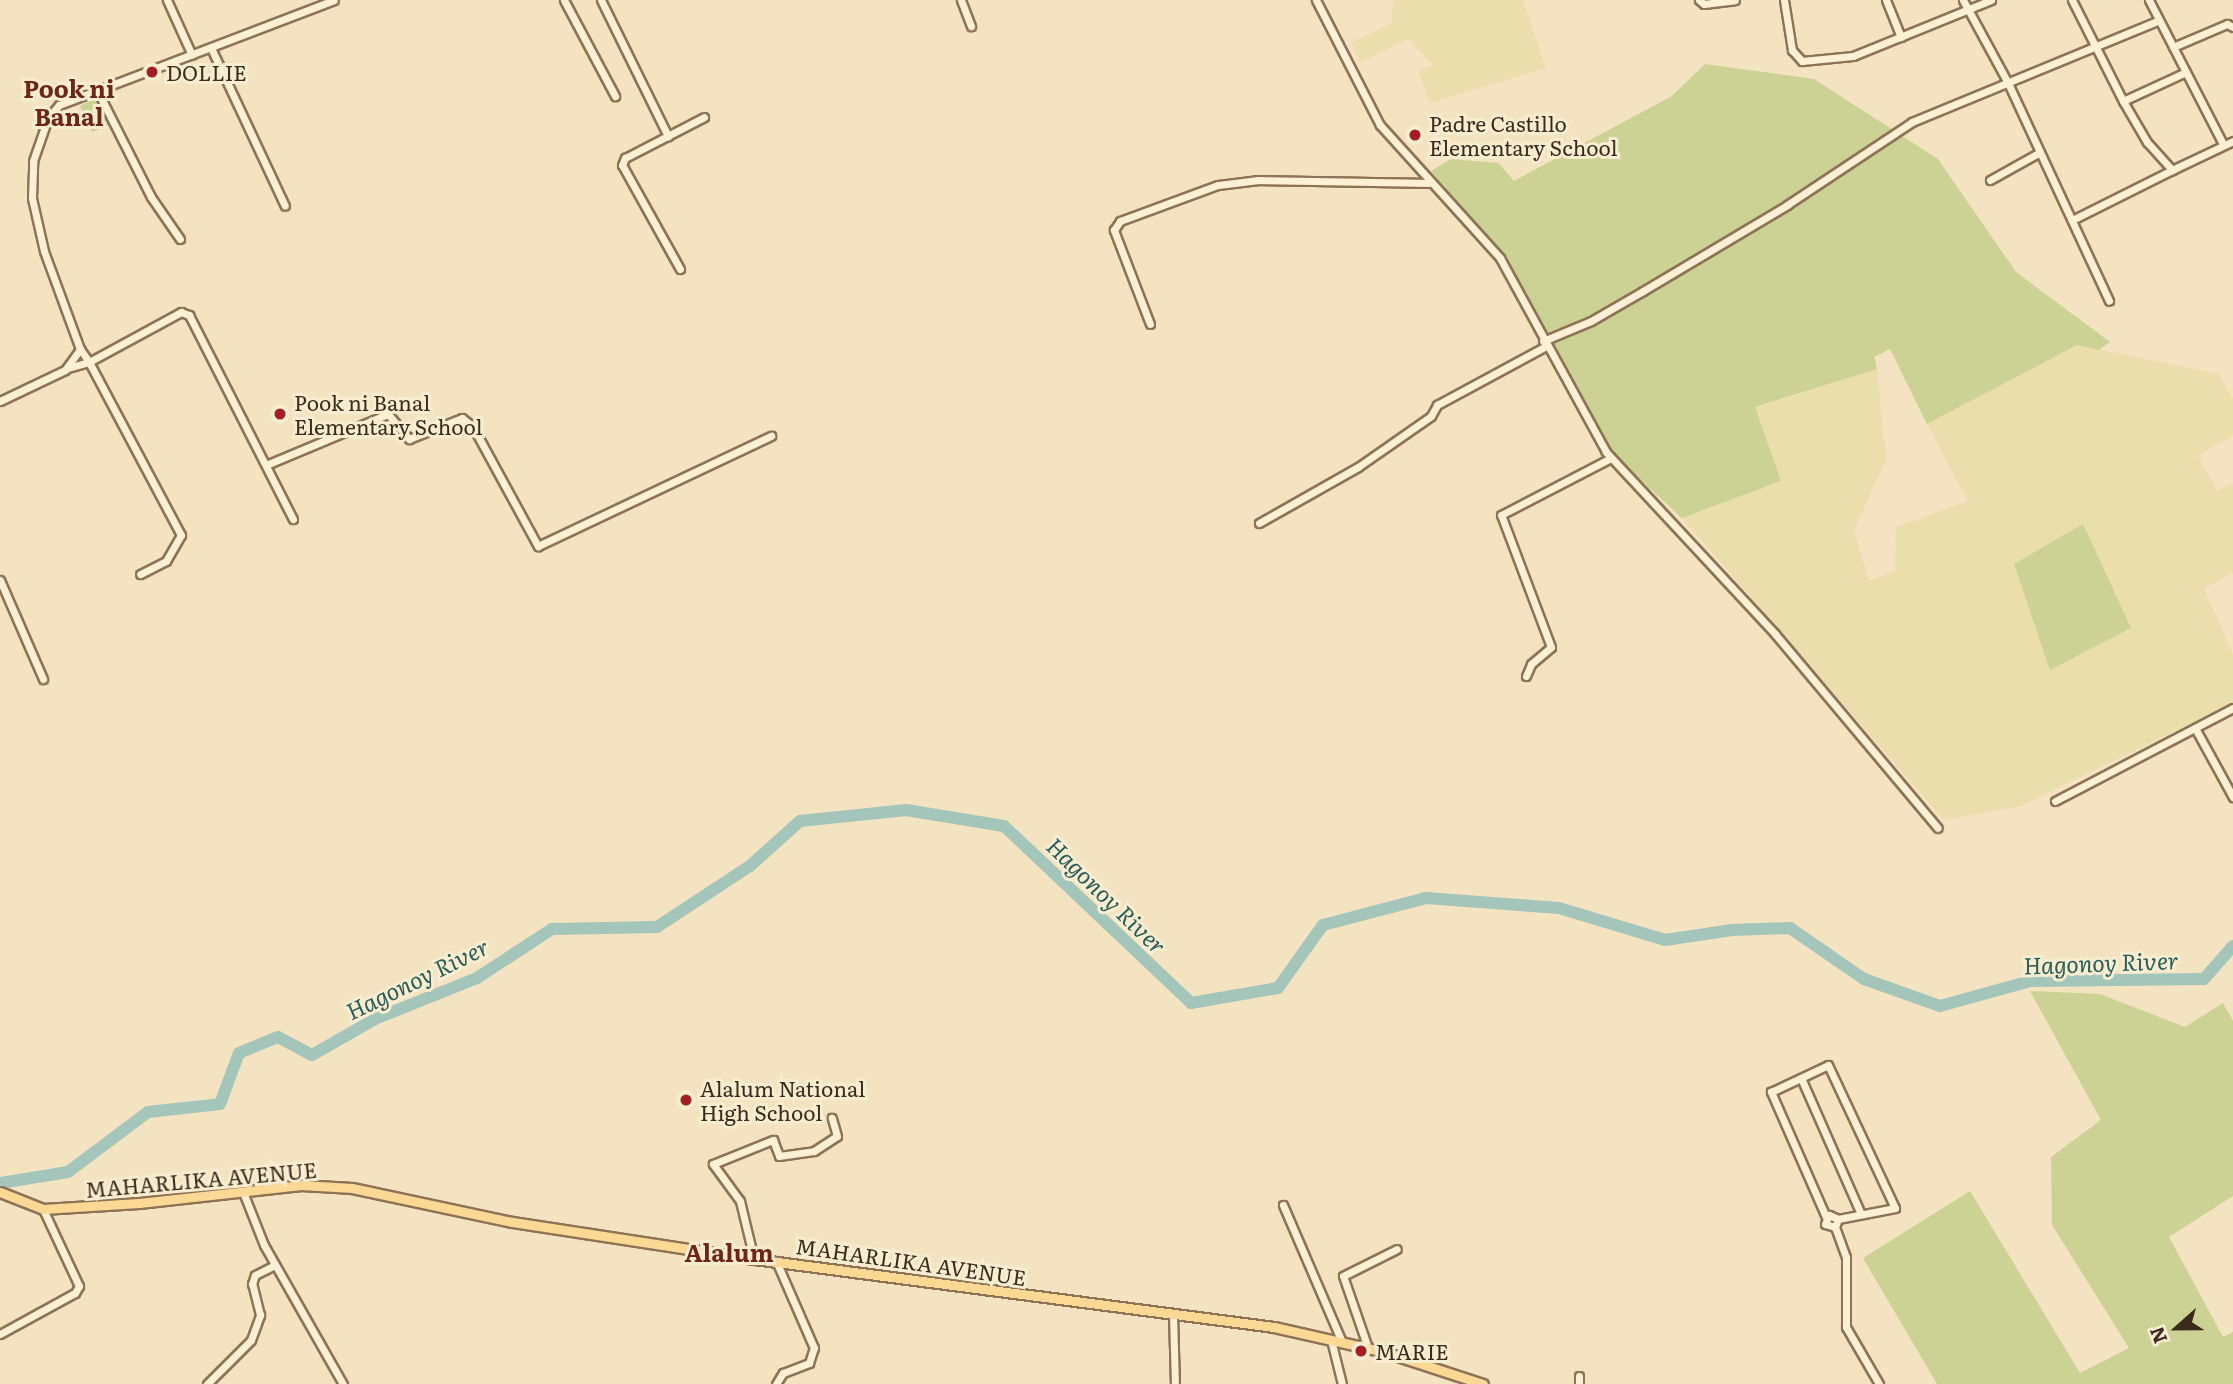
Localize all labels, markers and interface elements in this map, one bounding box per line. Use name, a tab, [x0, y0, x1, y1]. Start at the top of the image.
place label: DOLLIE	[166, 59, 247, 85]
marker: DOLLIE	[144, 64, 160, 80]
district label: Pook ni Banal	[23, 74, 115, 130]
place label: Padre Castillo Elementary School	[1429, 110, 1618, 160]
marker: Padre Castillo Elementary School	[1407, 127, 1423, 143]
place label: Pook ni Banal Elementary School	[294, 389, 483, 439]
marker: Pook ni Banal Elementary School	[272, 406, 288, 422]
water label: Hagonoy River	[1042, 831, 1172, 959]
water label: Hagonoy River	[341, 932, 493, 1024]
water label: Hagonoy River	[2023, 946, 2179, 978]
place label: Alalum National High School	[700, 1075, 865, 1125]
marker: Alalum National High School	[678, 1092, 694, 1108]
street label: MAHARLIKA AVENUE	[84, 1156, 318, 1202]
street label: MAHARLIKA AVENUE	[794, 1232, 1028, 1290]
district label: Alalum	[684, 1238, 774, 1266]
north arrow	[2142, 1293, 2212, 1363]
text: N	[2141, 1323, 2173, 1348]
place label: MARIE	[1375, 1338, 1449, 1364]
marker: MARIE	[1353, 1343, 1369, 1359]

